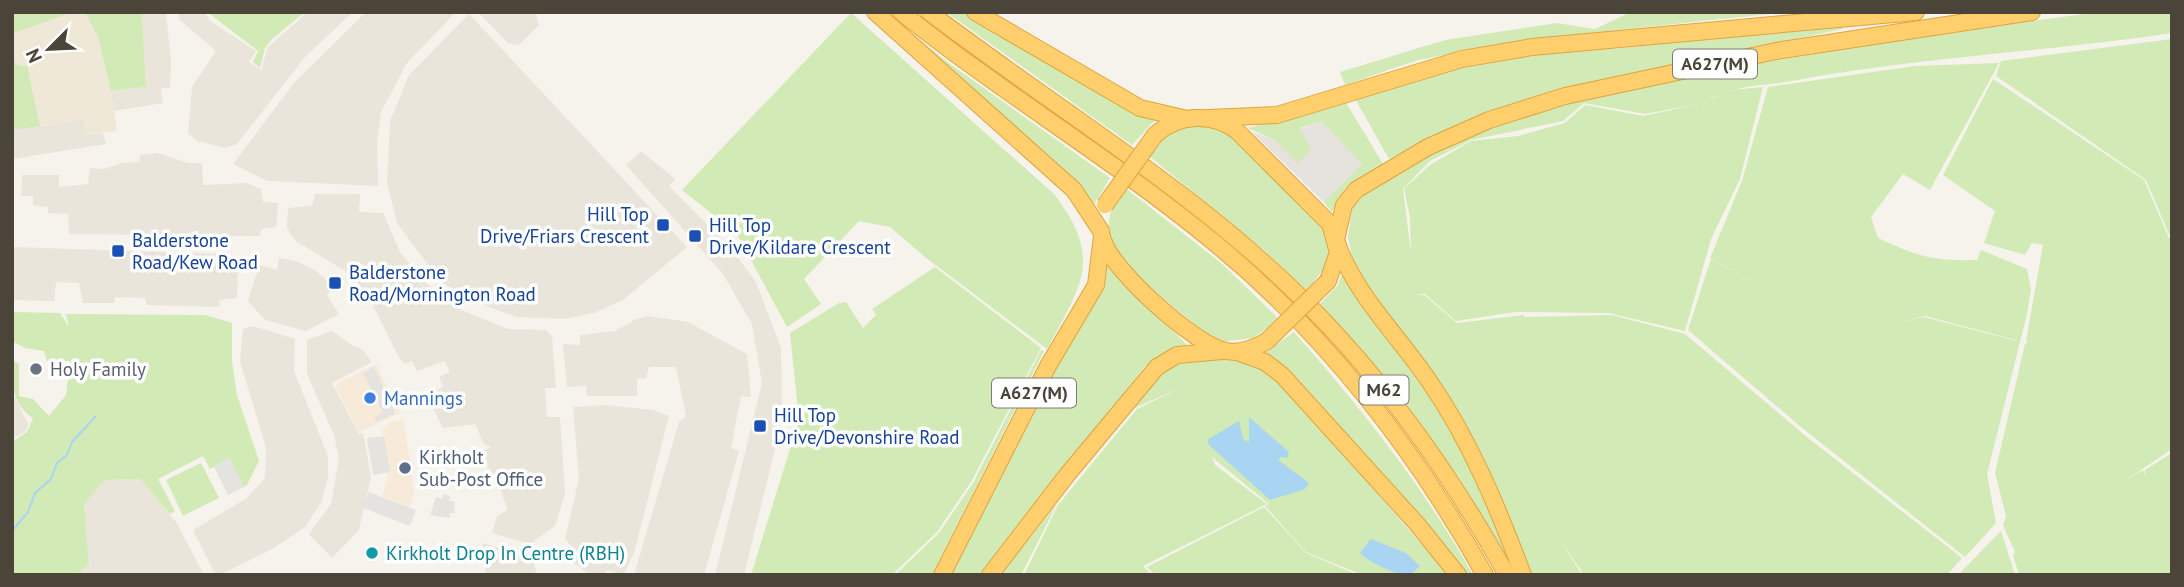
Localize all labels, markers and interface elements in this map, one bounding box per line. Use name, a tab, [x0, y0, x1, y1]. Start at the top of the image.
north arrow	[14, 14, 84, 84]
text: N	[20, 45, 47, 66]
road number: A627(M)	[1673, 50, 1757, 78]
place label: Hill Top Drive/Friars Crescent	[480, 202, 650, 248]
place label: Hill Top Drive/Kildare Crescent	[709, 213, 891, 259]
marker: Hill Top Drive/Friars Crescent	[655, 217, 671, 233]
place label: Balderstone Road/Kew Road	[132, 228, 258, 274]
marker: Hill Top Drive/Kildare Crescent	[687, 228, 703, 244]
marker: Balderstone Road/Kew Road	[110, 243, 126, 259]
place label: Balderstone Road/Mornington Road	[349, 260, 536, 306]
marker: Balderstone Road/Mornington Road	[327, 275, 343, 291]
place label: Holy Family	[50, 357, 146, 381]
marker: Holy Family	[28, 361, 44, 377]
road number: M62	[1360, 376, 1408, 404]
road number: A627(M)	[992, 379, 1076, 408]
place label: Mannings	[384, 386, 463, 410]
marker: Mannings	[362, 390, 378, 406]
place label: Hill Top Drive/Devonshire Road	[774, 403, 959, 449]
marker: Hill Top Drive/Devonshire Road	[752, 418, 768, 434]
place label: Kirkholt Sub-Post Office	[419, 445, 543, 491]
marker: Kirkholt Sub-Post Office	[397, 460, 413, 476]
place label: Kirkholt Drop In Centre (RBH)	[386, 541, 625, 565]
marker: Kirkholt Drop In Centre (RBH)	[364, 545, 380, 561]

